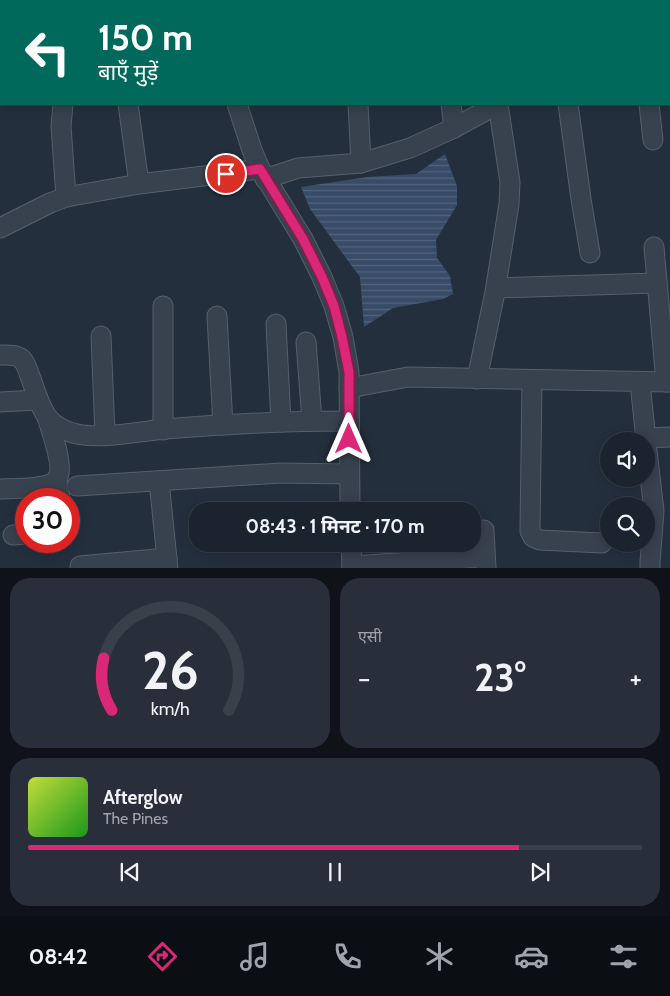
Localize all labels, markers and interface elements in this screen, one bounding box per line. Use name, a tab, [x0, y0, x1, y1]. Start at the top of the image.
text: 150 m	[98, 16, 193, 59]
icon: left	[15, 20, 80, 85]
text: बाएँ मुड़ें	[98, 59, 158, 86]
pin	[205, 153, 247, 195]
icon: arrive	[212, 160, 240, 188]
position arrow	[322, 412, 374, 464]
map controls	[600, 432, 655, 552]
button: sound	[600, 432, 655, 487]
speed limit sign: 30	[15, 488, 80, 553]
button: search	[600, 497, 655, 552]
text: 08:43 · 1 मिनट · 170 m	[246, 515, 424, 538]
text: एसी	[358, 627, 382, 646]
text: 26	[142, 639, 198, 702]
text: 23°	[474, 654, 526, 701]
text: −	[358, 661, 370, 695]
text: +	[630, 661, 642, 695]
text: km/h	[150, 698, 190, 719]
text: Afterglow	[103, 786, 183, 809]
text: The Pines	[103, 809, 168, 828]
icon: previous	[116, 858, 144, 886]
icon: pause	[321, 858, 349, 886]
icon: next	[526, 858, 554, 886]
icon: directions	[145, 939, 180, 974]
icon: music	[237, 939, 272, 974]
icon: phone	[330, 939, 365, 974]
icon: climate	[422, 939, 457, 974]
icon: car	[514, 939, 549, 974]
icon: filters	[606, 939, 641, 974]
text: 08:42	[29, 943, 88, 970]

